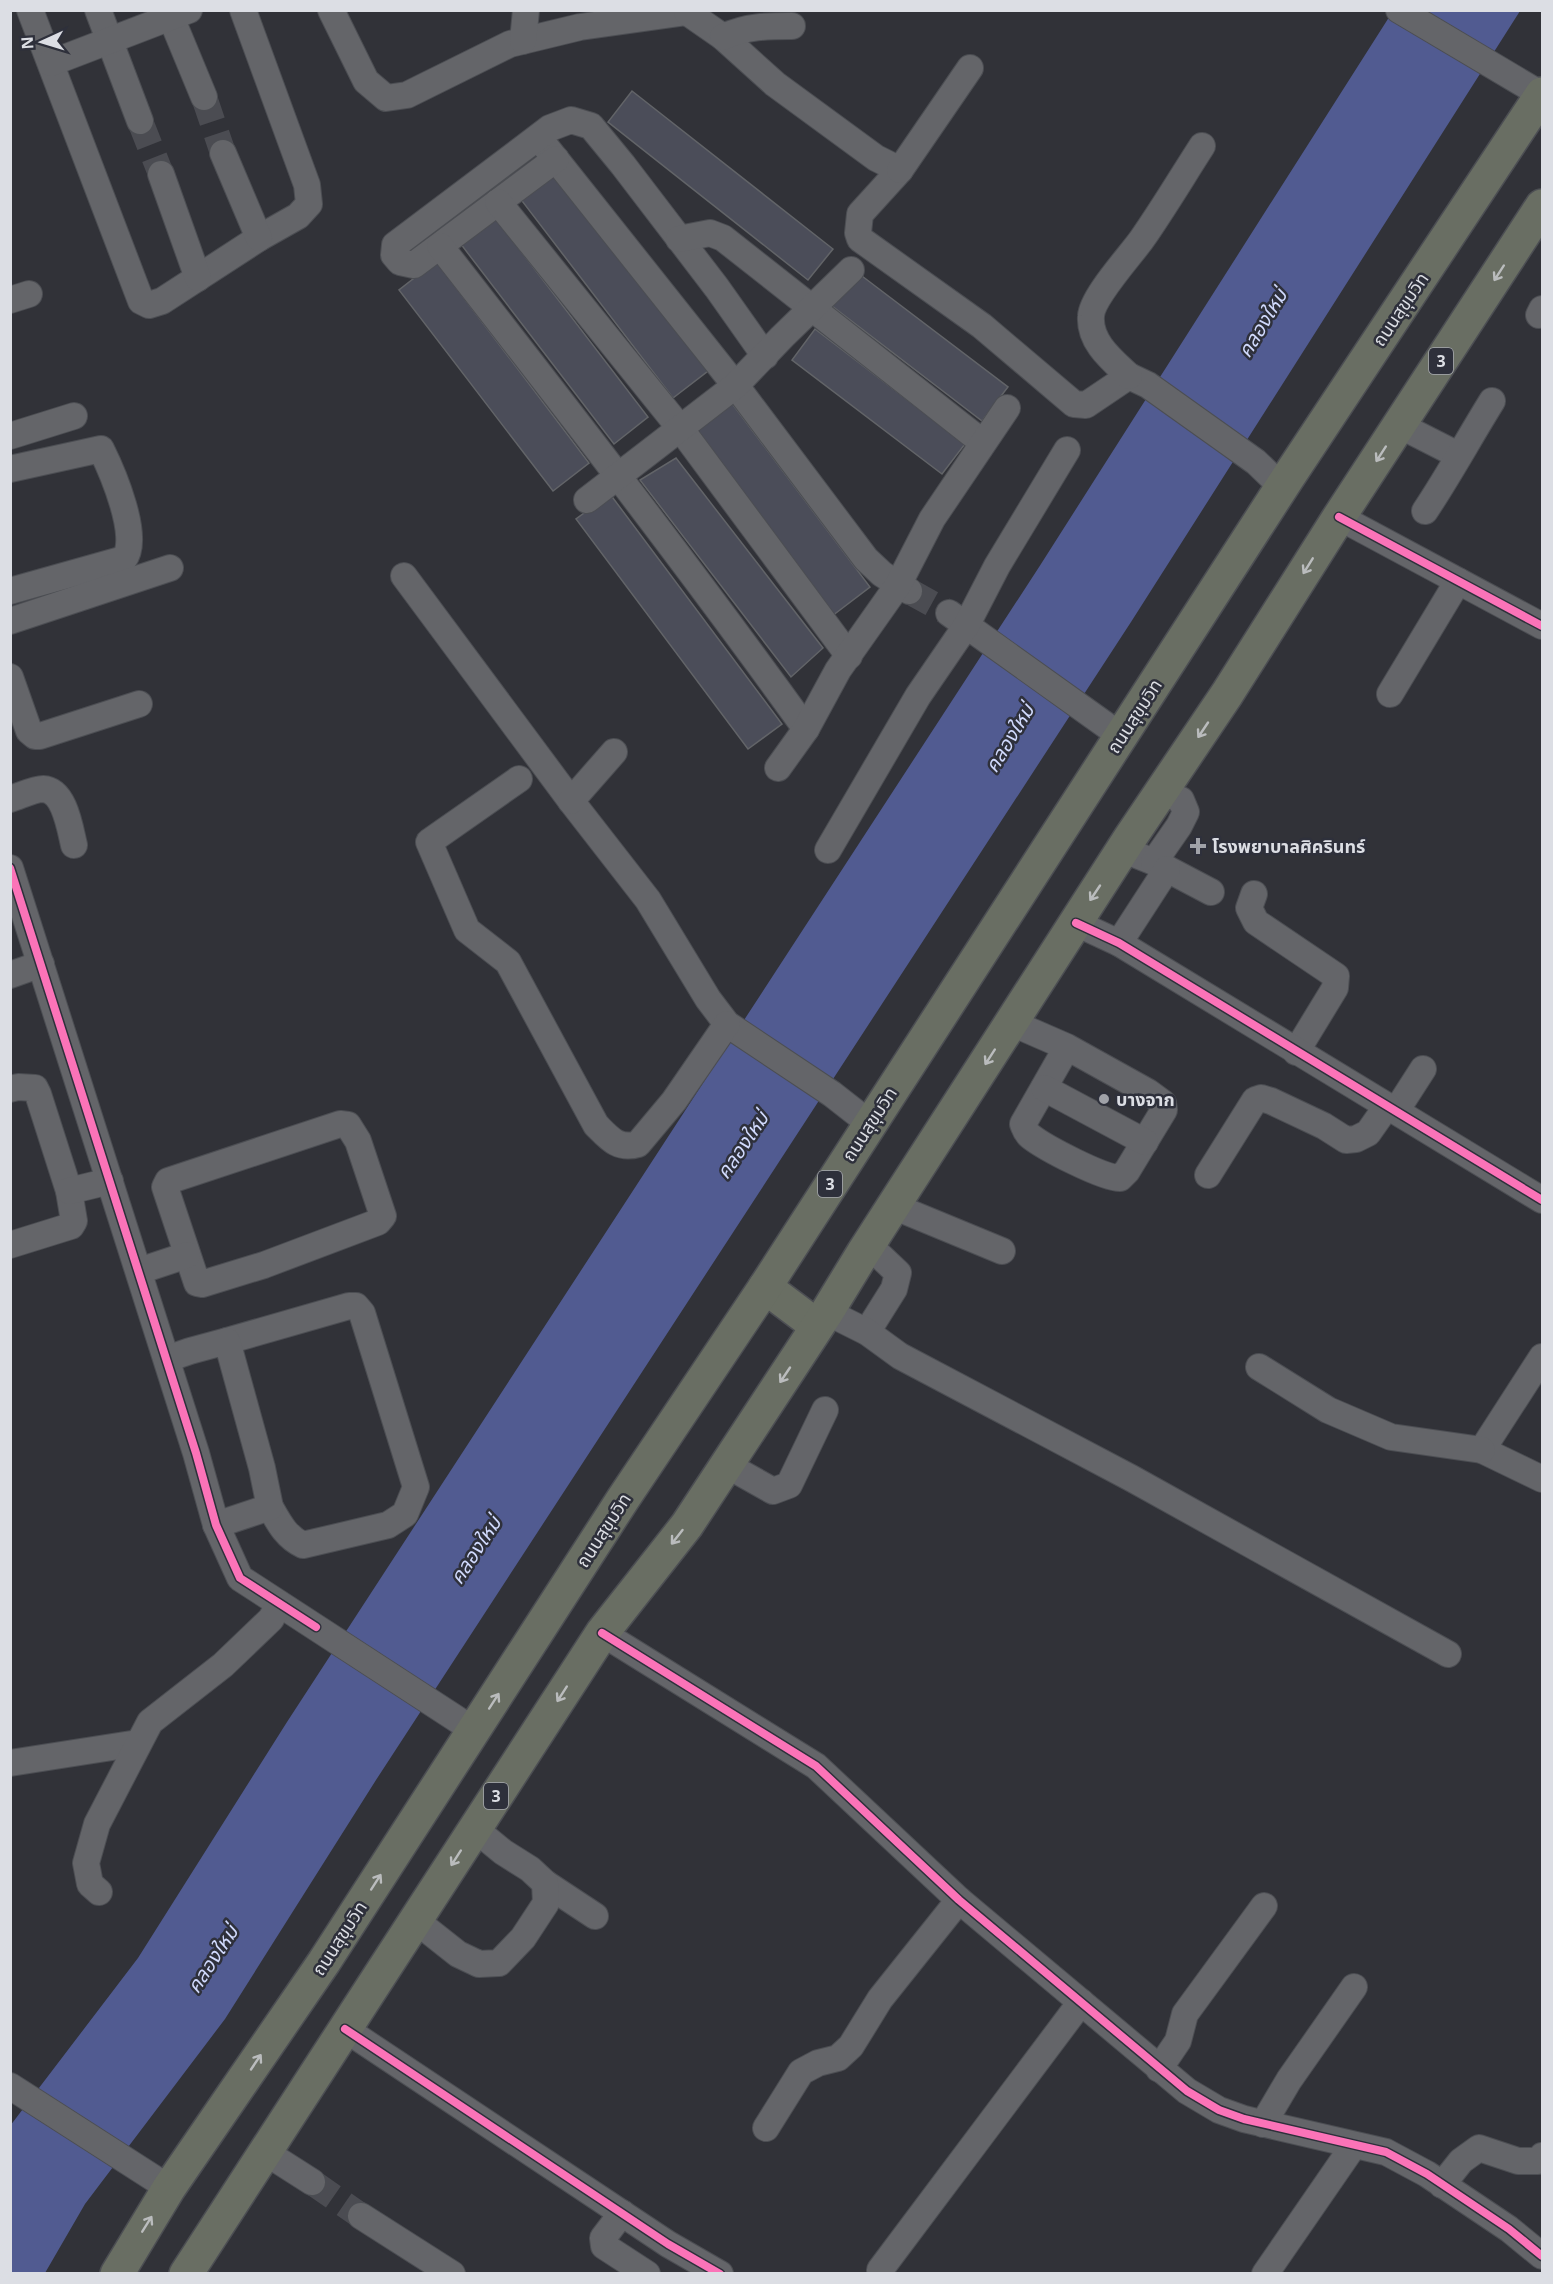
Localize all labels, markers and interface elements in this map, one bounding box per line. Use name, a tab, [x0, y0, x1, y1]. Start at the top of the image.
north arrow	[12, 12, 72, 72]
text: N	[16, 36, 38, 50]
one-way arrow	[1493, 264, 1505, 281]
street label: ถนนสุขุมวิท	[1367, 268, 1433, 350]
water label: คลองใหม่	[1231, 281, 1295, 362]
road number: 3	[1429, 348, 1453, 374]
one-way arrow	[1375, 445, 1387, 461]
one-way arrow	[1302, 557, 1314, 574]
street label: ถนนสุขุมวิท	[1101, 674, 1167, 758]
water label: คลองใหม่	[978, 696, 1042, 777]
one-way arrow	[1196, 721, 1208, 738]
place label: โรงพยาบาลศิครินทร์	[1212, 834, 1366, 858]
marker: โรงพยาบาลศิครินทร์	[1189, 837, 1207, 855]
one-way arrow	[1089, 884, 1101, 901]
one-way arrow	[984, 1048, 996, 1065]
street label: ถนนสุขุมวิท	[836, 1082, 902, 1166]
place label: บางจาก	[1116, 1087, 1175, 1111]
marker: บางจาก	[1097, 1092, 1111, 1106]
water label: คลองใหม่	[710, 1103, 776, 1184]
road number: 3	[818, 1171, 842, 1197]
one-way arrow	[779, 1366, 791, 1382]
street label: ถนนสุขุมวิท	[570, 1488, 636, 1572]
water label: คลองใหม่	[443, 1508, 509, 1589]
one-way arrow	[671, 1529, 684, 1545]
one-way arrow	[556, 1686, 568, 1702]
one-way arrow	[488, 1693, 500, 1710]
road number: 3	[484, 1783, 508, 1809]
one-way arrow	[450, 1849, 462, 1866]
one-way arrow	[370, 1874, 382, 1891]
street label: ถนนสุขุมวิท	[306, 1896, 372, 1980]
water label: คลองใหม่	[180, 1917, 246, 1998]
one-way arrow	[250, 2054, 262, 2070]
one-way arrow	[142, 2216, 154, 2233]

